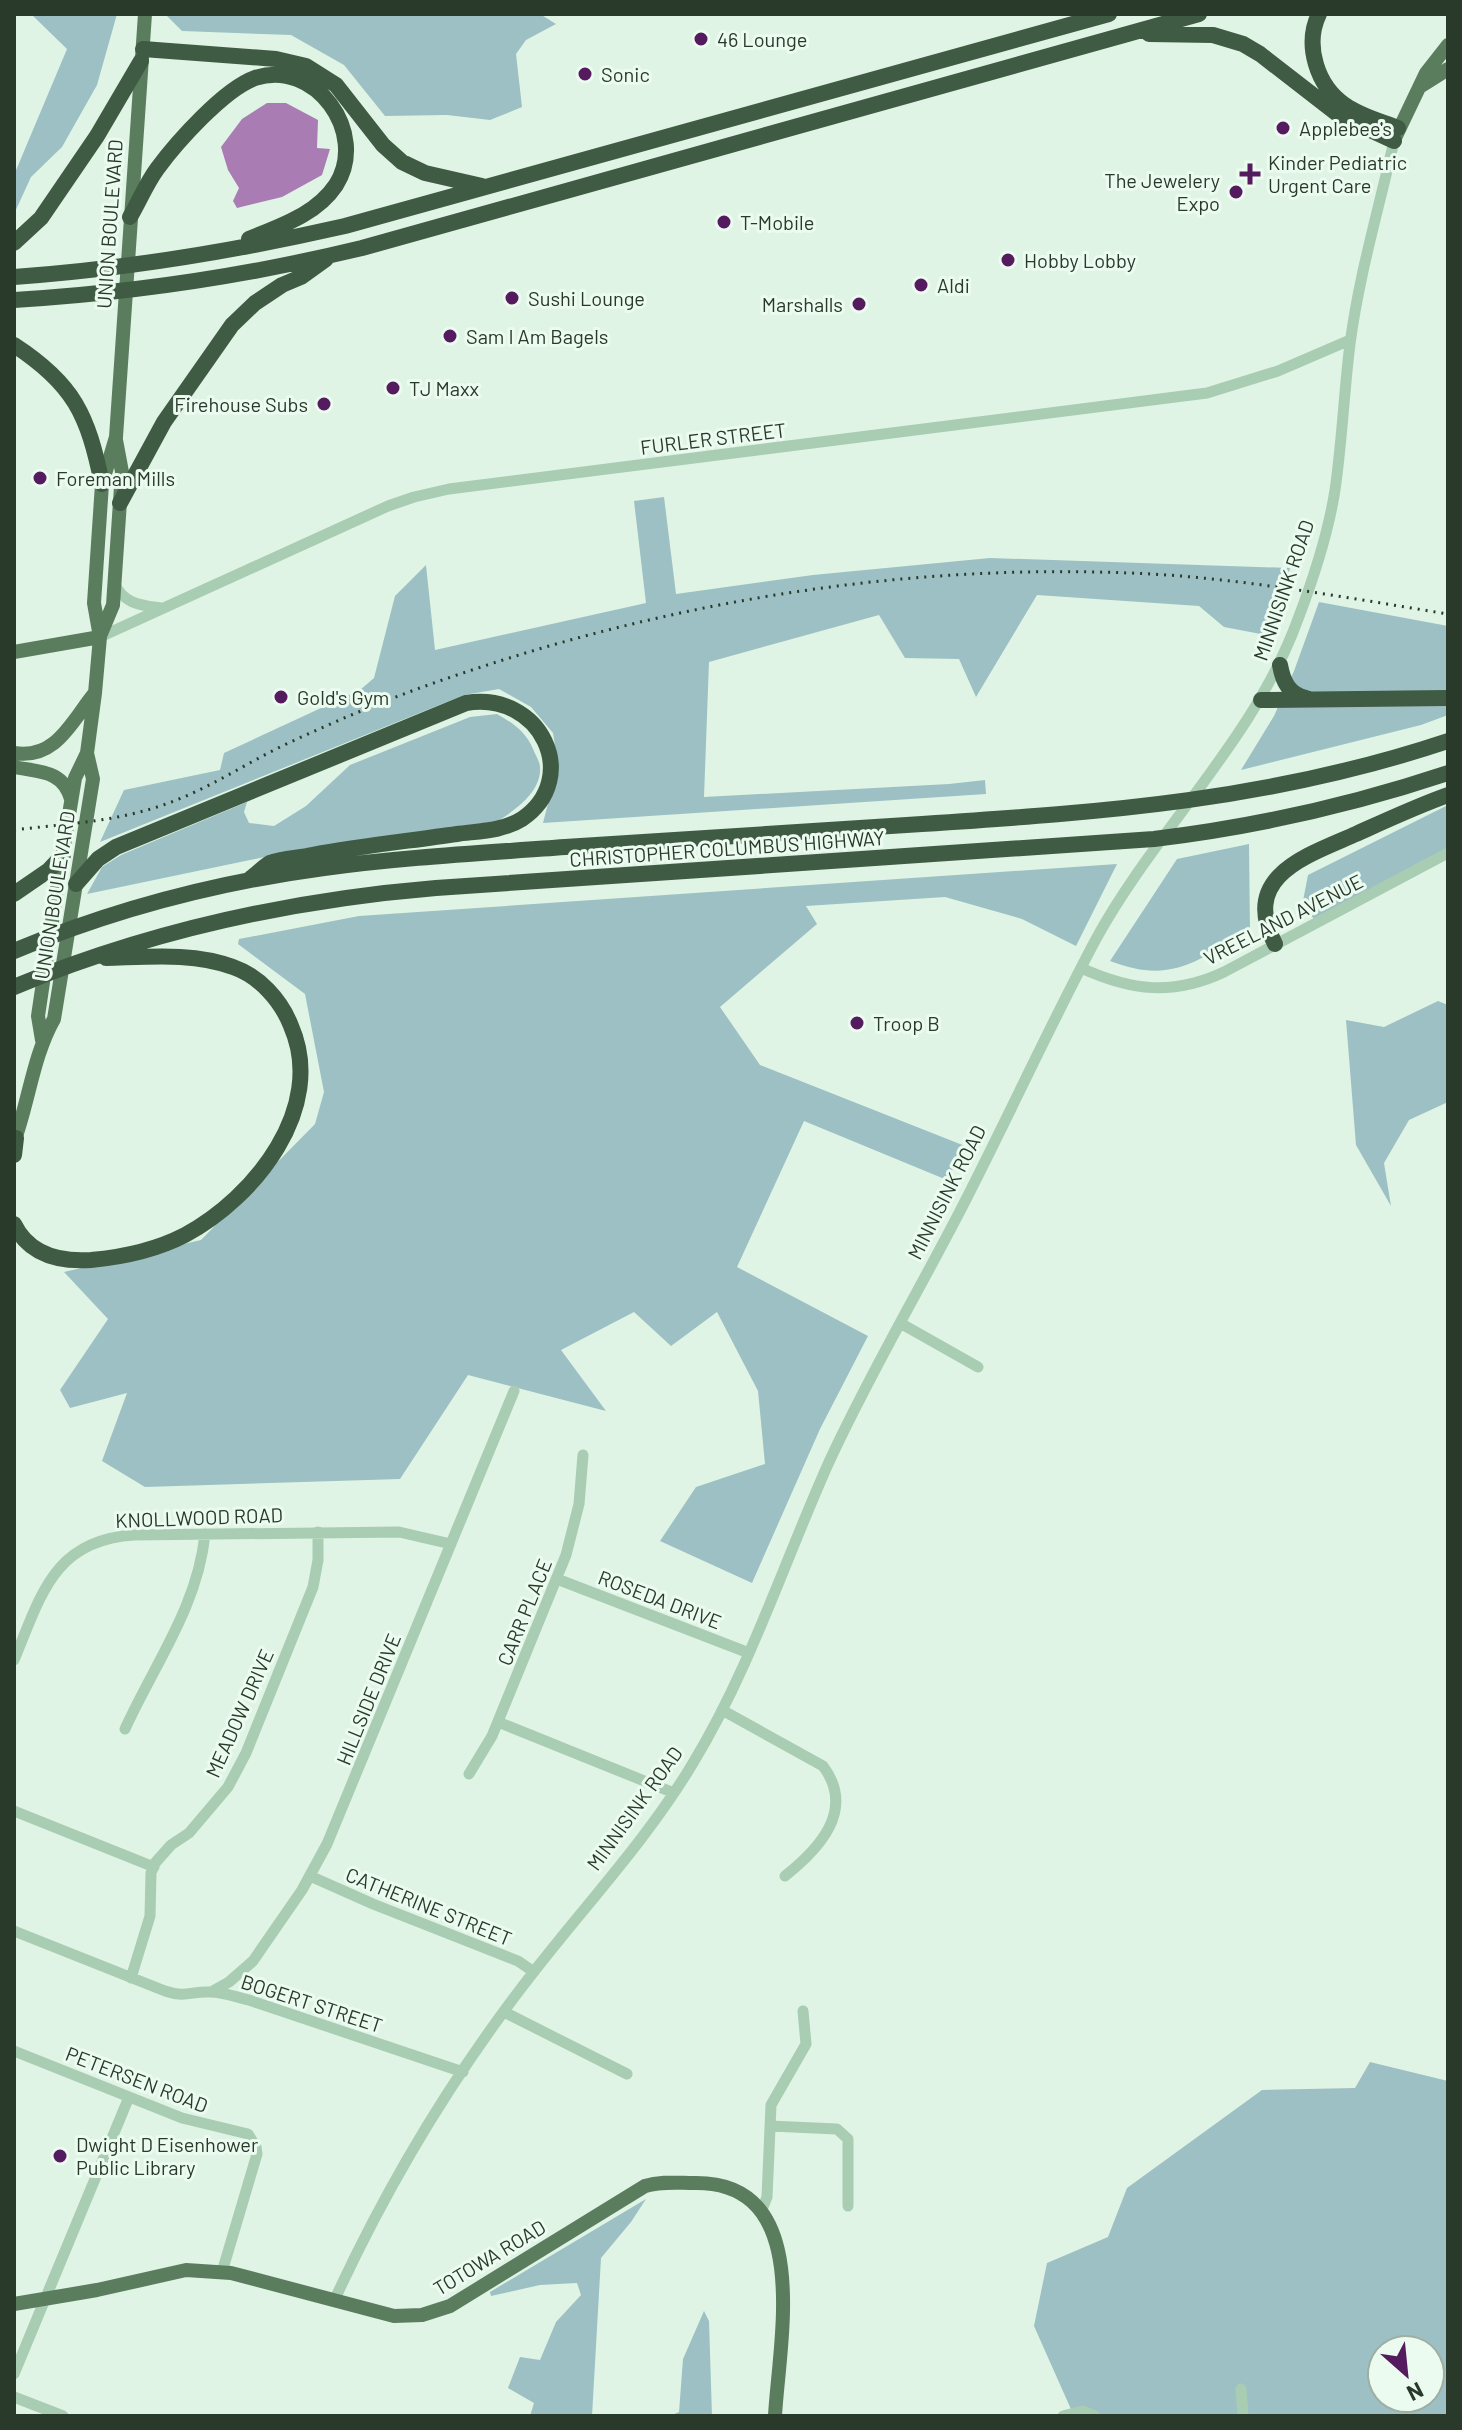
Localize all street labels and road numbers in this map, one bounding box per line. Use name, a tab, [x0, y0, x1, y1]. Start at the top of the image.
street label: UNION BOULEVARD	[91, 138, 127, 310]
street label: FURLER STREET	[639, 417, 787, 459]
street label: MINNISINK ROAD	[1248, 517, 1318, 663]
street label: UNION BOULEVARD	[29, 809, 79, 981]
street label: CHRISTOPHER COLUMBUS HIGHWAY	[569, 825, 885, 871]
street label: VREELAND AVENUE	[1199, 868, 1367, 970]
street label: MINNISINK ROAD	[902, 1121, 990, 1263]
street label: KNOLLWOOD ROAD	[115, 1502, 283, 1532]
street label: CARR PLACE	[492, 1555, 556, 1669]
street label: ROSEDA DRIVE	[595, 1565, 725, 1633]
street label: HILLSIDE DRIVE	[331, 1630, 405, 1768]
street label: MEADOW DRIVE	[200, 1645, 278, 1781]
street label: MINNISINK ROAD	[581, 1741, 687, 1875]
street label: CATHERINE STREET	[343, 1862, 515, 1950]
street label: BOGERT STREET	[238, 1969, 386, 2037]
street label: PETERSEN ROAD	[63, 2041, 211, 2117]
street label: TOTOWA ROAD	[429, 2214, 549, 2300]

